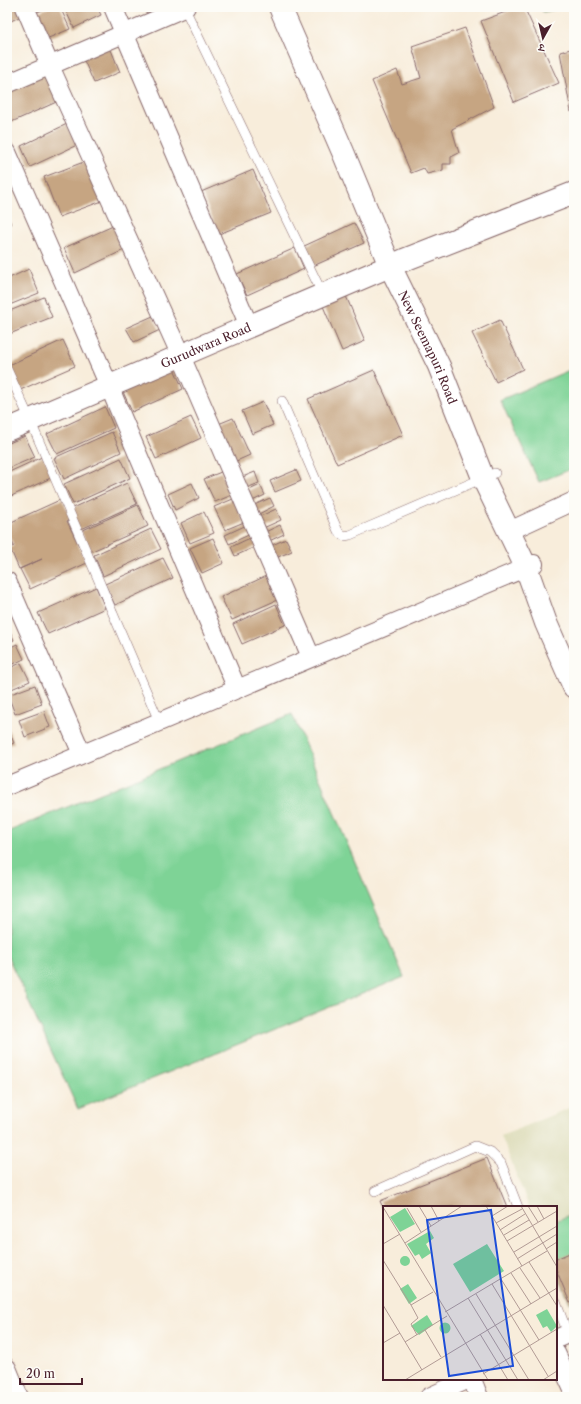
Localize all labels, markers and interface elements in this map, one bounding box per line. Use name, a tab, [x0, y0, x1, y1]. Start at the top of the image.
north arrow	[523, 18, 563, 58]
text: उ	[536, 40, 546, 55]
street label: New Seemapuri Road	[396, 288, 461, 407]
street label: Gurudwara Road	[158, 319, 254, 371]
inset map	[383, 1206, 557, 1380]
scale bar	[20, 1360, 82, 1386]
text: 20 m	[26, 1366, 55, 1381]

